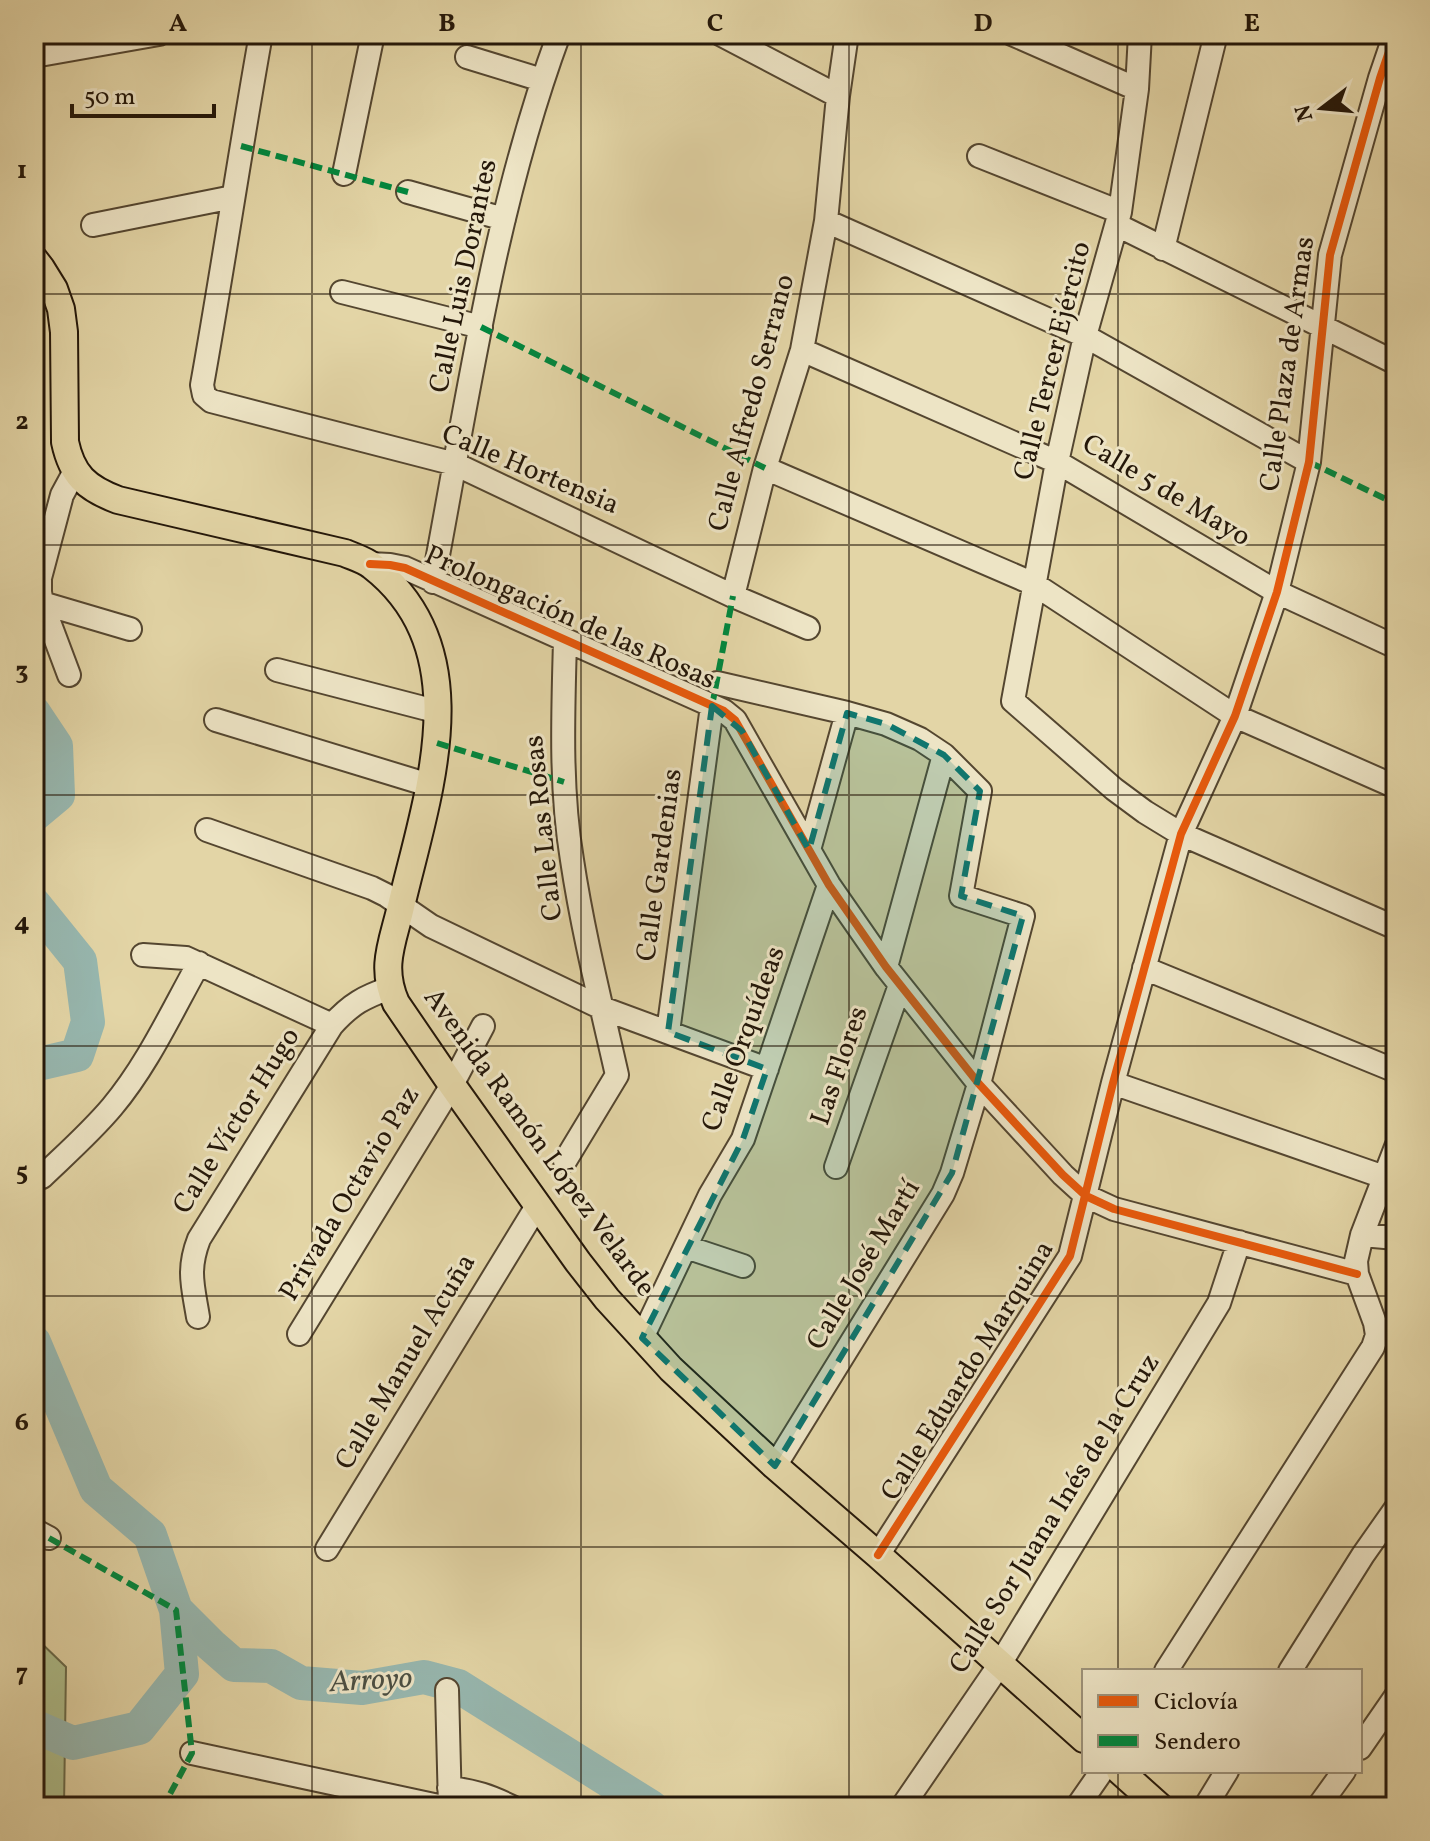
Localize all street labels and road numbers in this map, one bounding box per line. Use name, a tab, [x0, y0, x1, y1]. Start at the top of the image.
street label: Calle Luis Dorantes	[420, 156, 508, 396]
street label: Calle Plaza de Armas	[1251, 234, 1325, 494]
street label: Calle Tercer Ejército	[1004, 238, 1102, 484]
street label: Calle Alfredo Serrano	[699, 270, 805, 536]
street label: Calle Hortensia	[435, 415, 625, 525]
street label: Calle 5 de Mayo	[1074, 425, 1258, 557]
street label: Prolongación de las Rosas	[418, 536, 722, 700]
street label: Calle Las Rosas	[515, 733, 573, 923]
street label: Calle Gardenias	[627, 766, 693, 964]
street label: Calle Orquídeas	[692, 941, 796, 1137]
street label: Avenida Ramón López Velarde	[414, 981, 664, 1305]
street label: Las Flores	[802, 1001, 878, 1131]
street label: Calle Víctor Hugo	[164, 1020, 310, 1222]
street label: Privada Octavio Paz	[270, 1079, 430, 1309]
street label: Calle José Martí	[798, 1172, 931, 1358]
street label: Calle Eduardo Marquina	[872, 1233, 1064, 1509]
street label: Calle Manuel Acuña	[326, 1247, 486, 1477]
street label: Calle Sor Juana Inés de la Cruz	[940, 1347, 1170, 1681]

